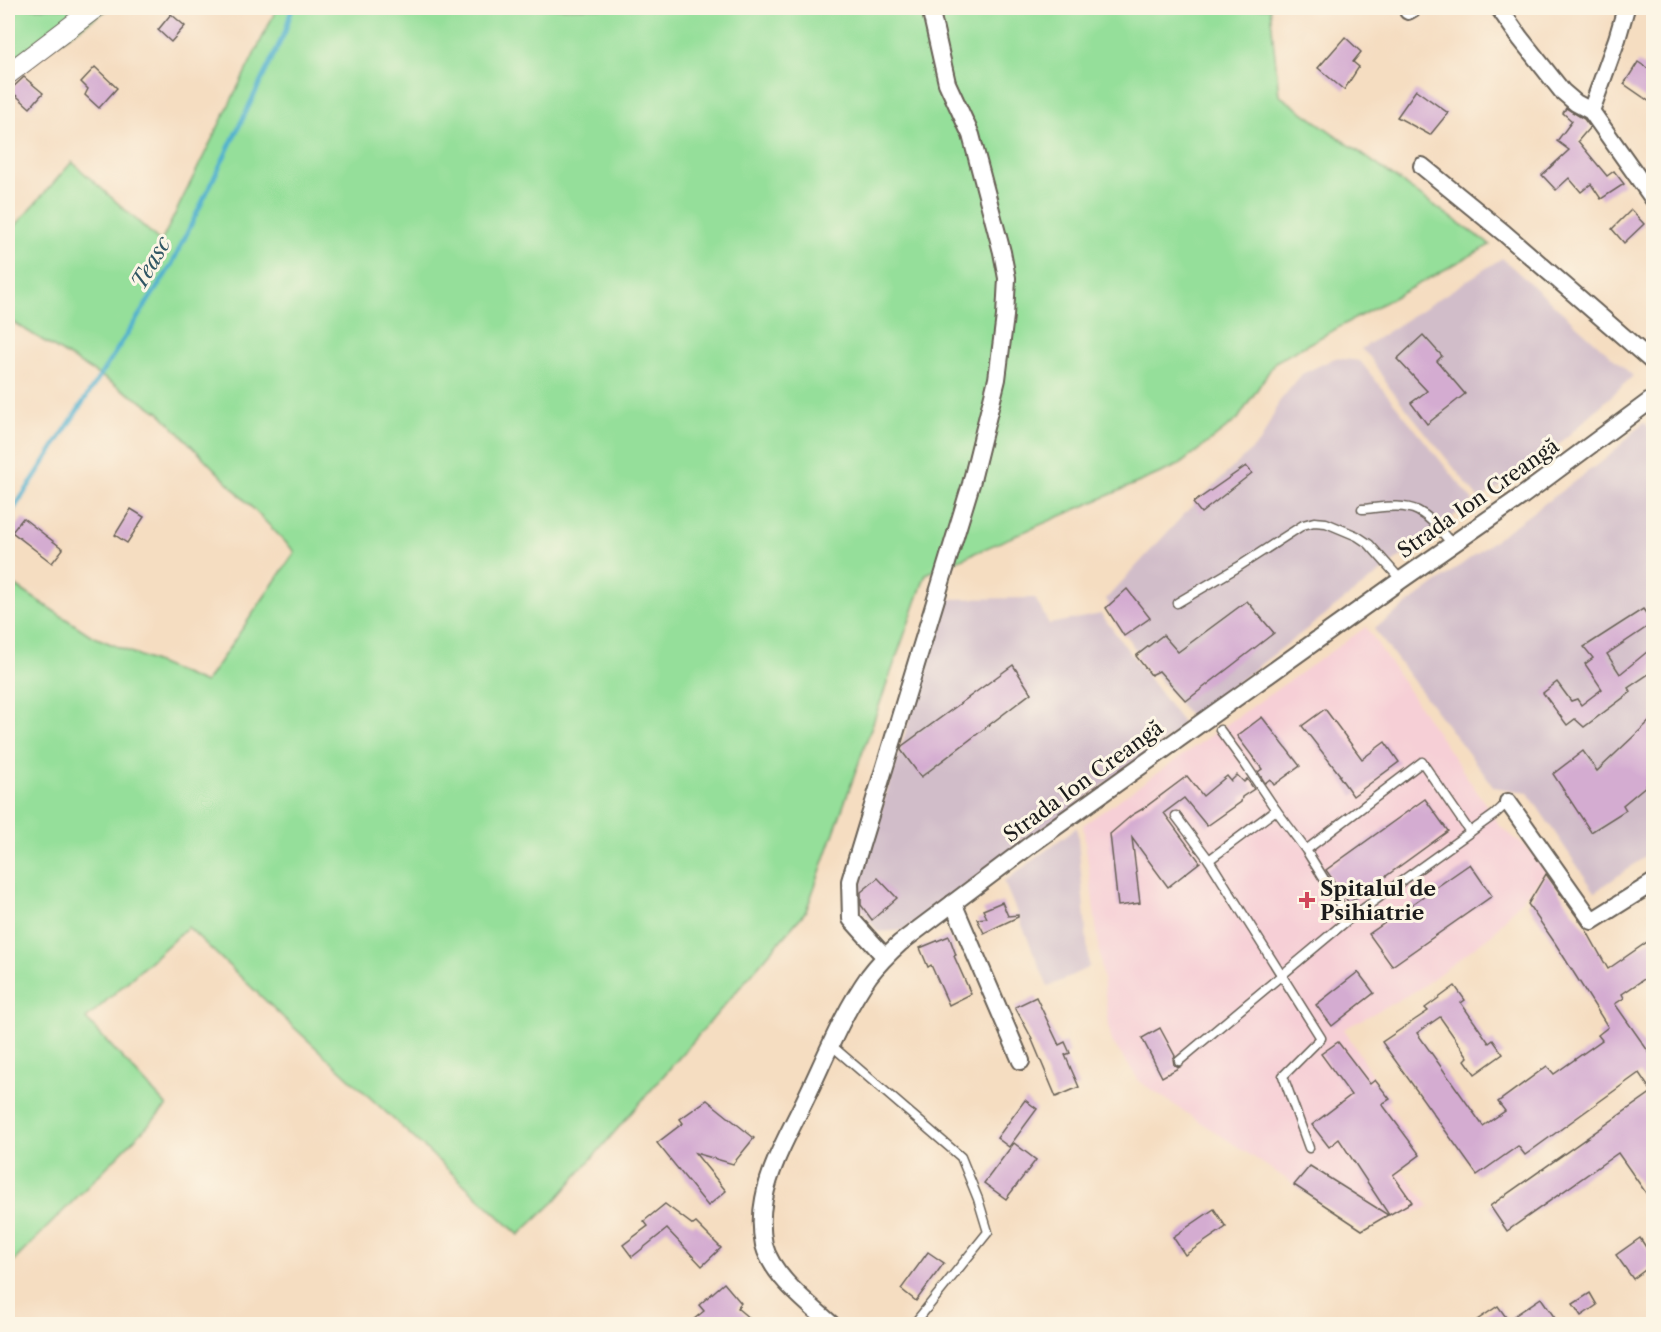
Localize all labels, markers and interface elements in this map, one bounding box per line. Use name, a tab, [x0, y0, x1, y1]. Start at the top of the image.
water label: Teasc	[125, 231, 177, 294]
street label: Strada Ion Creangă	[1393, 432, 1564, 563]
street label: Strada Ion Creangă	[998, 714, 1168, 847]
place label: Spitalul de Psihiatrie	[1320, 876, 1436, 925]
marker: Spitalul de Psihiatrie	[1298, 891, 1316, 909]

